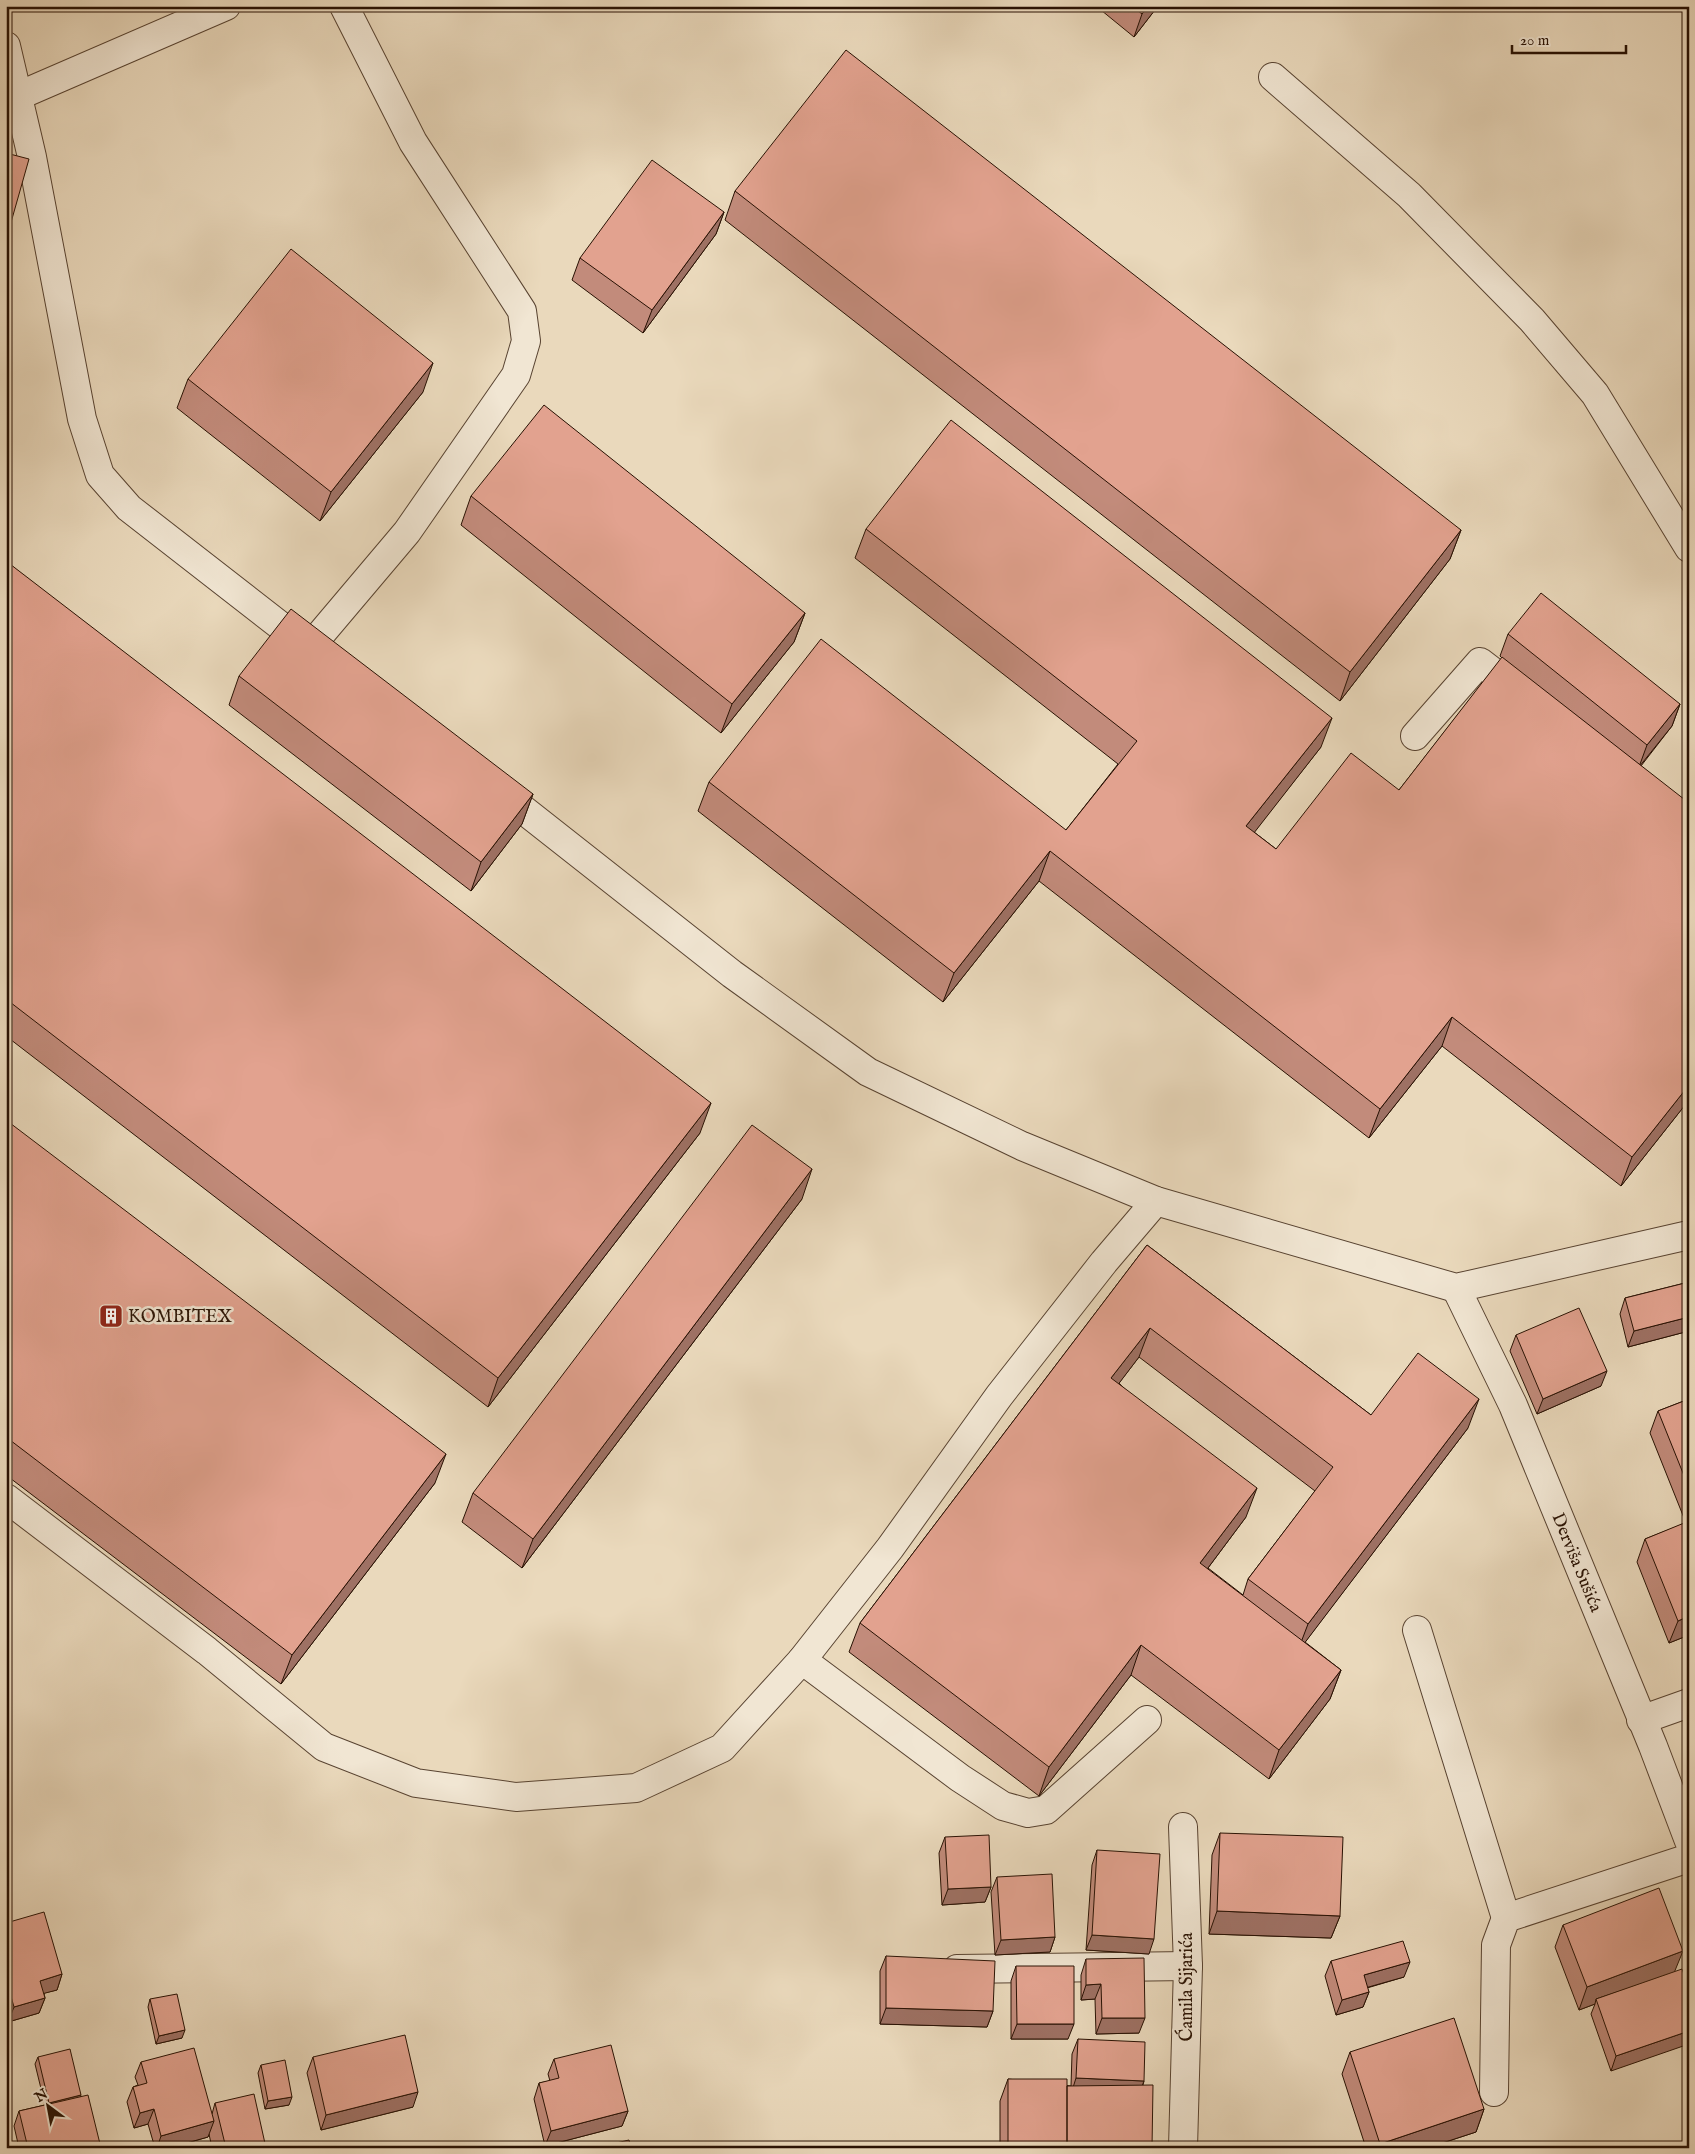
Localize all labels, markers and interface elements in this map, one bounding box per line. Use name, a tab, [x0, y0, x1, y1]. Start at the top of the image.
scale bar	[1512, 22, 1626, 54]
text: 20 m	[1520, 31, 1550, 50]
building icon: KOMBITEX	[98, 1303, 124, 1329]
place label: KOMBITEX	[128, 1306, 233, 1329]
street label: Derviša Sušića	[1545, 1510, 1607, 1616]
street label: Ćamila Sijarića	[1174, 1932, 1199, 2041]
north arrow	[22, 2082, 72, 2132]
text: N	[31, 2085, 52, 2107]

